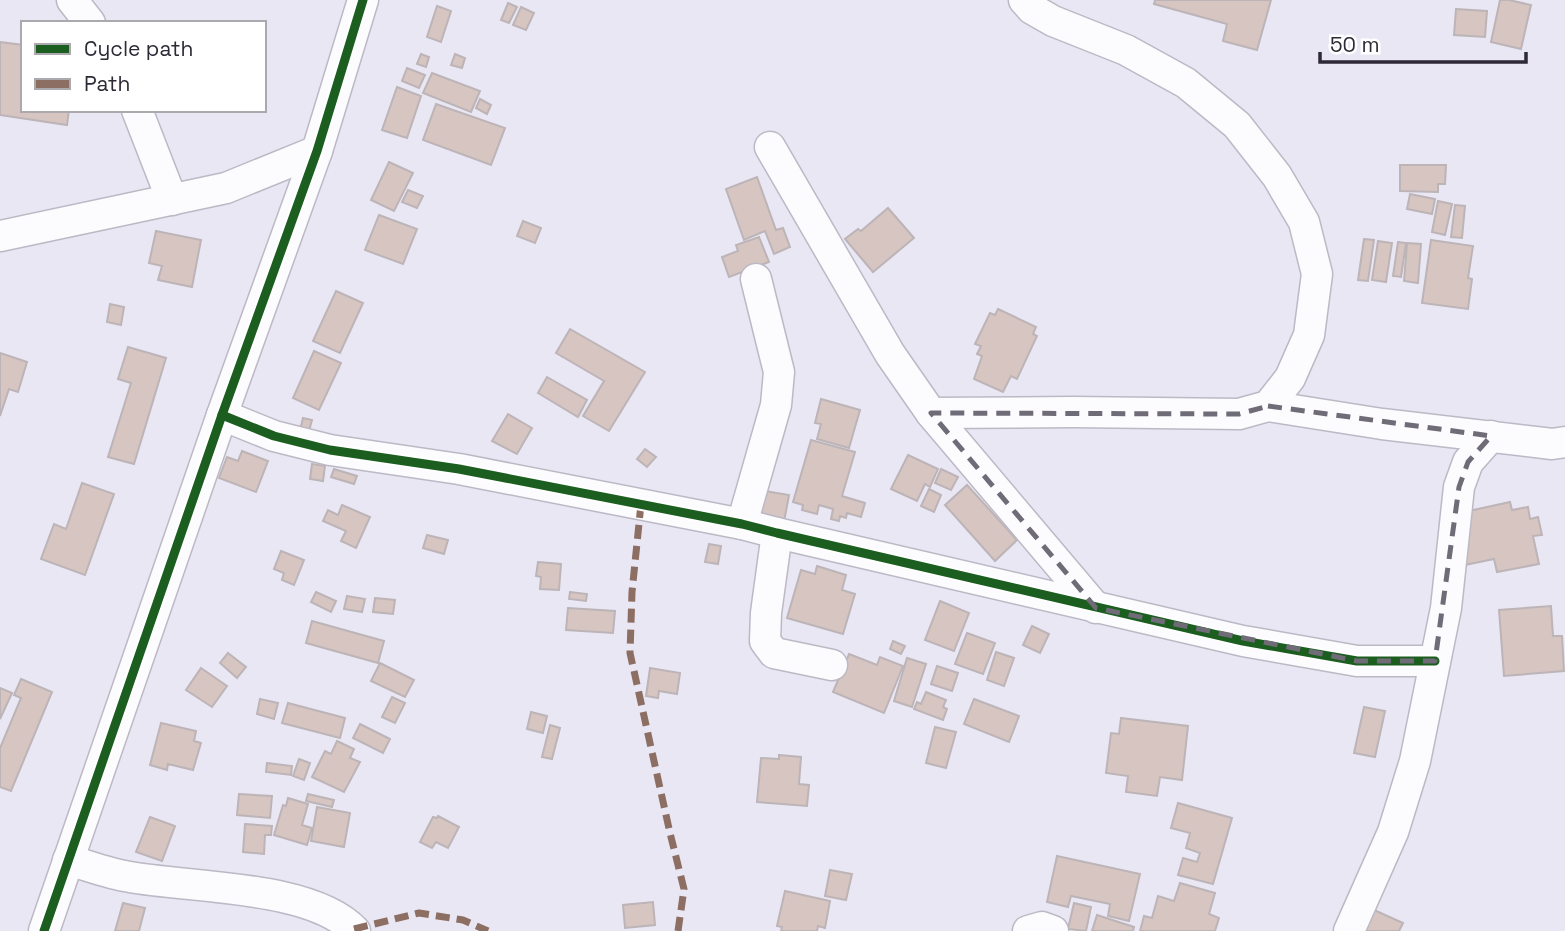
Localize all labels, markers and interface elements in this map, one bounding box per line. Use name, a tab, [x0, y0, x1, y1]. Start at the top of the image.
legend	[21, 21, 266, 112]
scale bar	[1320, 21, 1526, 65]
text: 50 m	[1330, 31, 1380, 58]
text: Cycle path	[84, 35, 193, 62]
text: Path	[84, 70, 130, 97]

